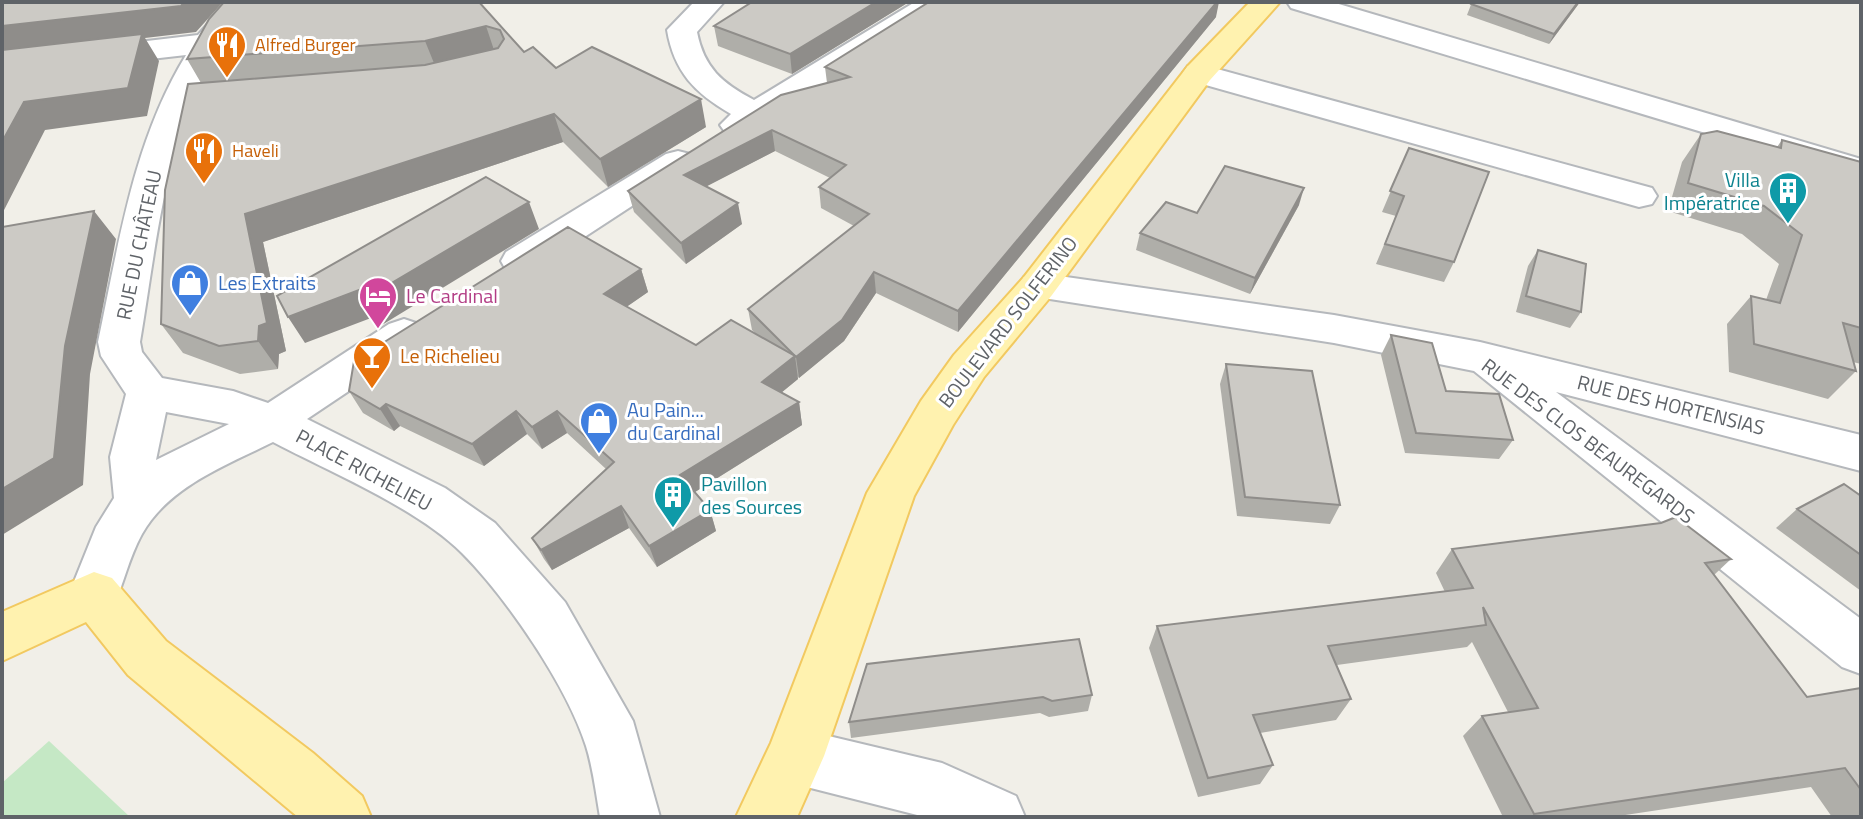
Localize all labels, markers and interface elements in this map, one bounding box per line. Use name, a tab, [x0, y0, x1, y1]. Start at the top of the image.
restaurant icon: Alfred Burger	[206, 24, 248, 79]
place label: Alfred Burger	[255, 31, 356, 58]
restaurant icon: Haveli	[183, 130, 225, 185]
place label: Haveli	[232, 137, 279, 164]
place label: Villa Impératrice	[1664, 164, 1760, 218]
street label: RUE DU CHÂTEAU	[108, 167, 170, 323]
building icon: Villa Impératrice	[1767, 170, 1809, 225]
street label: BOULEVARD SOLFERINO	[930, 229, 1085, 414]
shop icon: Les Extraits	[169, 262, 211, 317]
place label: Les Extraits	[218, 267, 316, 298]
hotel icon: Le Cardinal	[357, 275, 399, 330]
place label: Le Cardinal	[406, 280, 498, 311]
bar icon: Le Richelieu	[351, 335, 393, 390]
place label: Le Richelieu	[400, 340, 500, 371]
street label: RUE DES CLOS BEAUREGARDS	[1475, 350, 1701, 531]
street label: RUE DES HORTENSIAS	[1574, 366, 1768, 443]
place label: Au Pain... du Cardinal	[627, 394, 721, 448]
shop icon: Au Pain... du Cardinal	[578, 400, 620, 455]
street label: PLACE RICHELIEU	[290, 421, 438, 519]
place label: Pavillon des Sources	[701, 468, 802, 522]
building icon: Pavillon des Sources	[652, 474, 694, 529]

